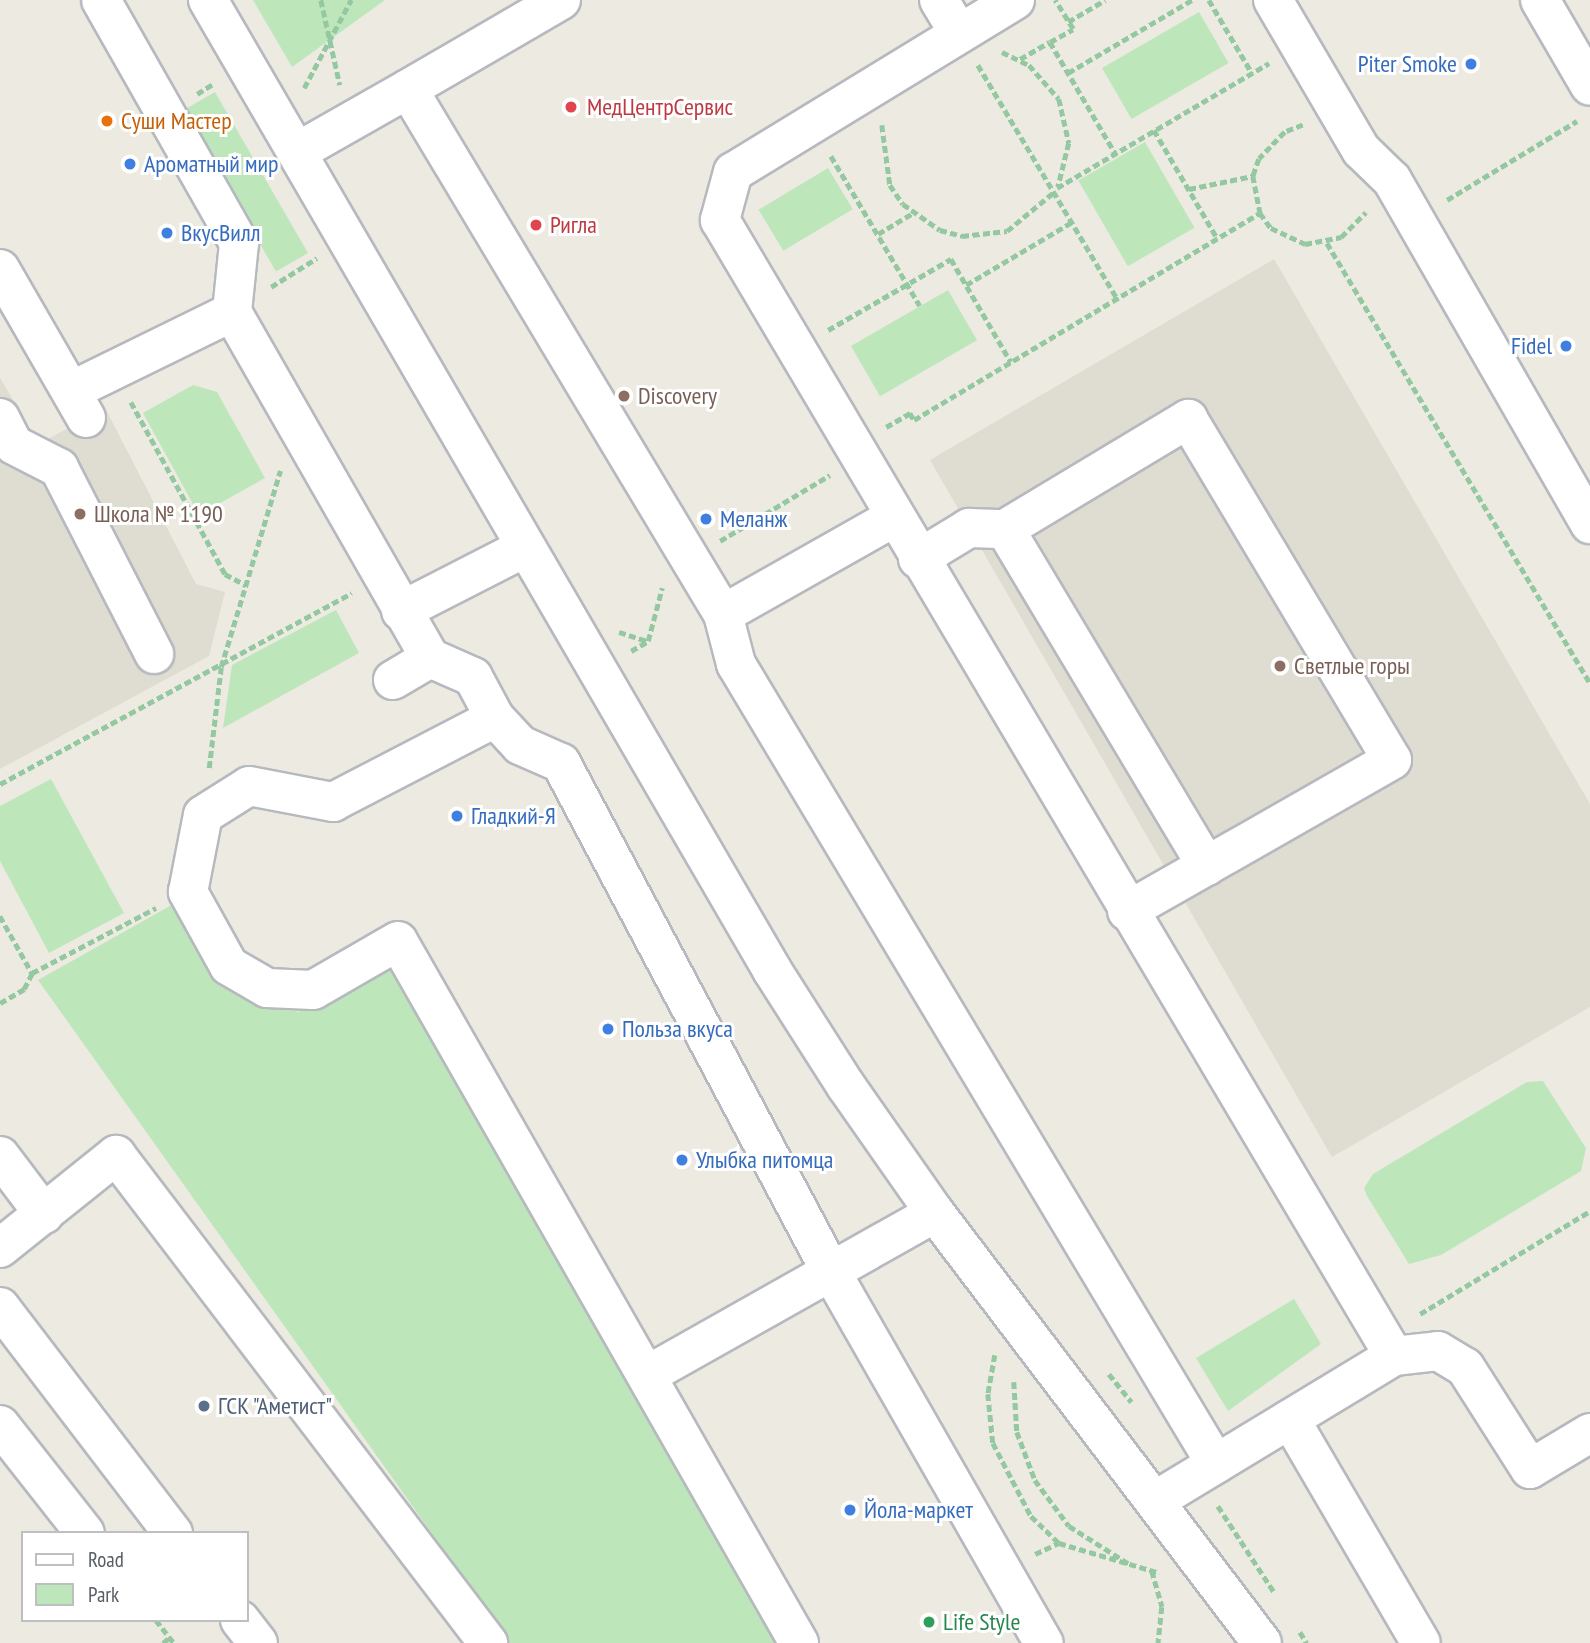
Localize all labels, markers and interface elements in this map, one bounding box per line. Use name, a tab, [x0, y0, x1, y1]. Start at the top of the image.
place label: Piter Smoke	[1358, 50, 1457, 78]
marker: Piter Smoke	[1463, 56, 1479, 72]
place label: МедЦентрСервис	[587, 93, 733, 121]
marker: МедЦентрСервис	[561, 97, 581, 117]
place label: Суши Мастер	[121, 107, 232, 135]
marker: Суши Мастер	[99, 113, 115, 129]
place label: Ароматный мир	[144, 150, 278, 178]
marker: Ароматный мир	[122, 156, 138, 172]
place label: Ригла	[550, 211, 597, 239]
marker: Ригла	[528, 217, 544, 233]
place label: ВкусВилл	[181, 219, 260, 247]
marker: ВкусВилл	[159, 225, 175, 241]
place label: Fidel	[1511, 332, 1552, 360]
marker: Fidel	[1558, 338, 1574, 354]
place label: Discovery	[638, 382, 717, 410]
marker: Discovery	[616, 388, 632, 404]
place label: Школа № 1190	[94, 500, 223, 528]
place label: Меланж	[720, 505, 787, 533]
marker: Школа № 1190	[72, 506, 88, 522]
marker: Меланж	[698, 511, 714, 527]
place label: Светлые горы	[1294, 652, 1410, 680]
marker: Светлые горы	[1272, 658, 1288, 674]
place label: Гладкий-Я	[471, 802, 556, 830]
marker: Гладкий-Я	[449, 808, 465, 824]
place label: Польза вкуса	[622, 1015, 733, 1043]
marker: Польза вкуса	[600, 1021, 616, 1037]
place label: Улыбка питомца	[696, 1146, 833, 1174]
marker: Улыбка питомца	[674, 1152, 690, 1168]
place label: ГСК "Аметист"	[218, 1392, 333, 1420]
marker: ГСК "Аметист"	[196, 1398, 212, 1414]
place label: Йола-маркет	[864, 1496, 973, 1524]
marker: Йола-маркет	[842, 1502, 858, 1518]
legend	[21, 1531, 248, 1622]
text: Road	[88, 1546, 124, 1573]
text: Park	[88, 1581, 119, 1608]
place label: Life Style	[943, 1608, 1020, 1636]
marker: Life Style	[921, 1614, 937, 1630]

